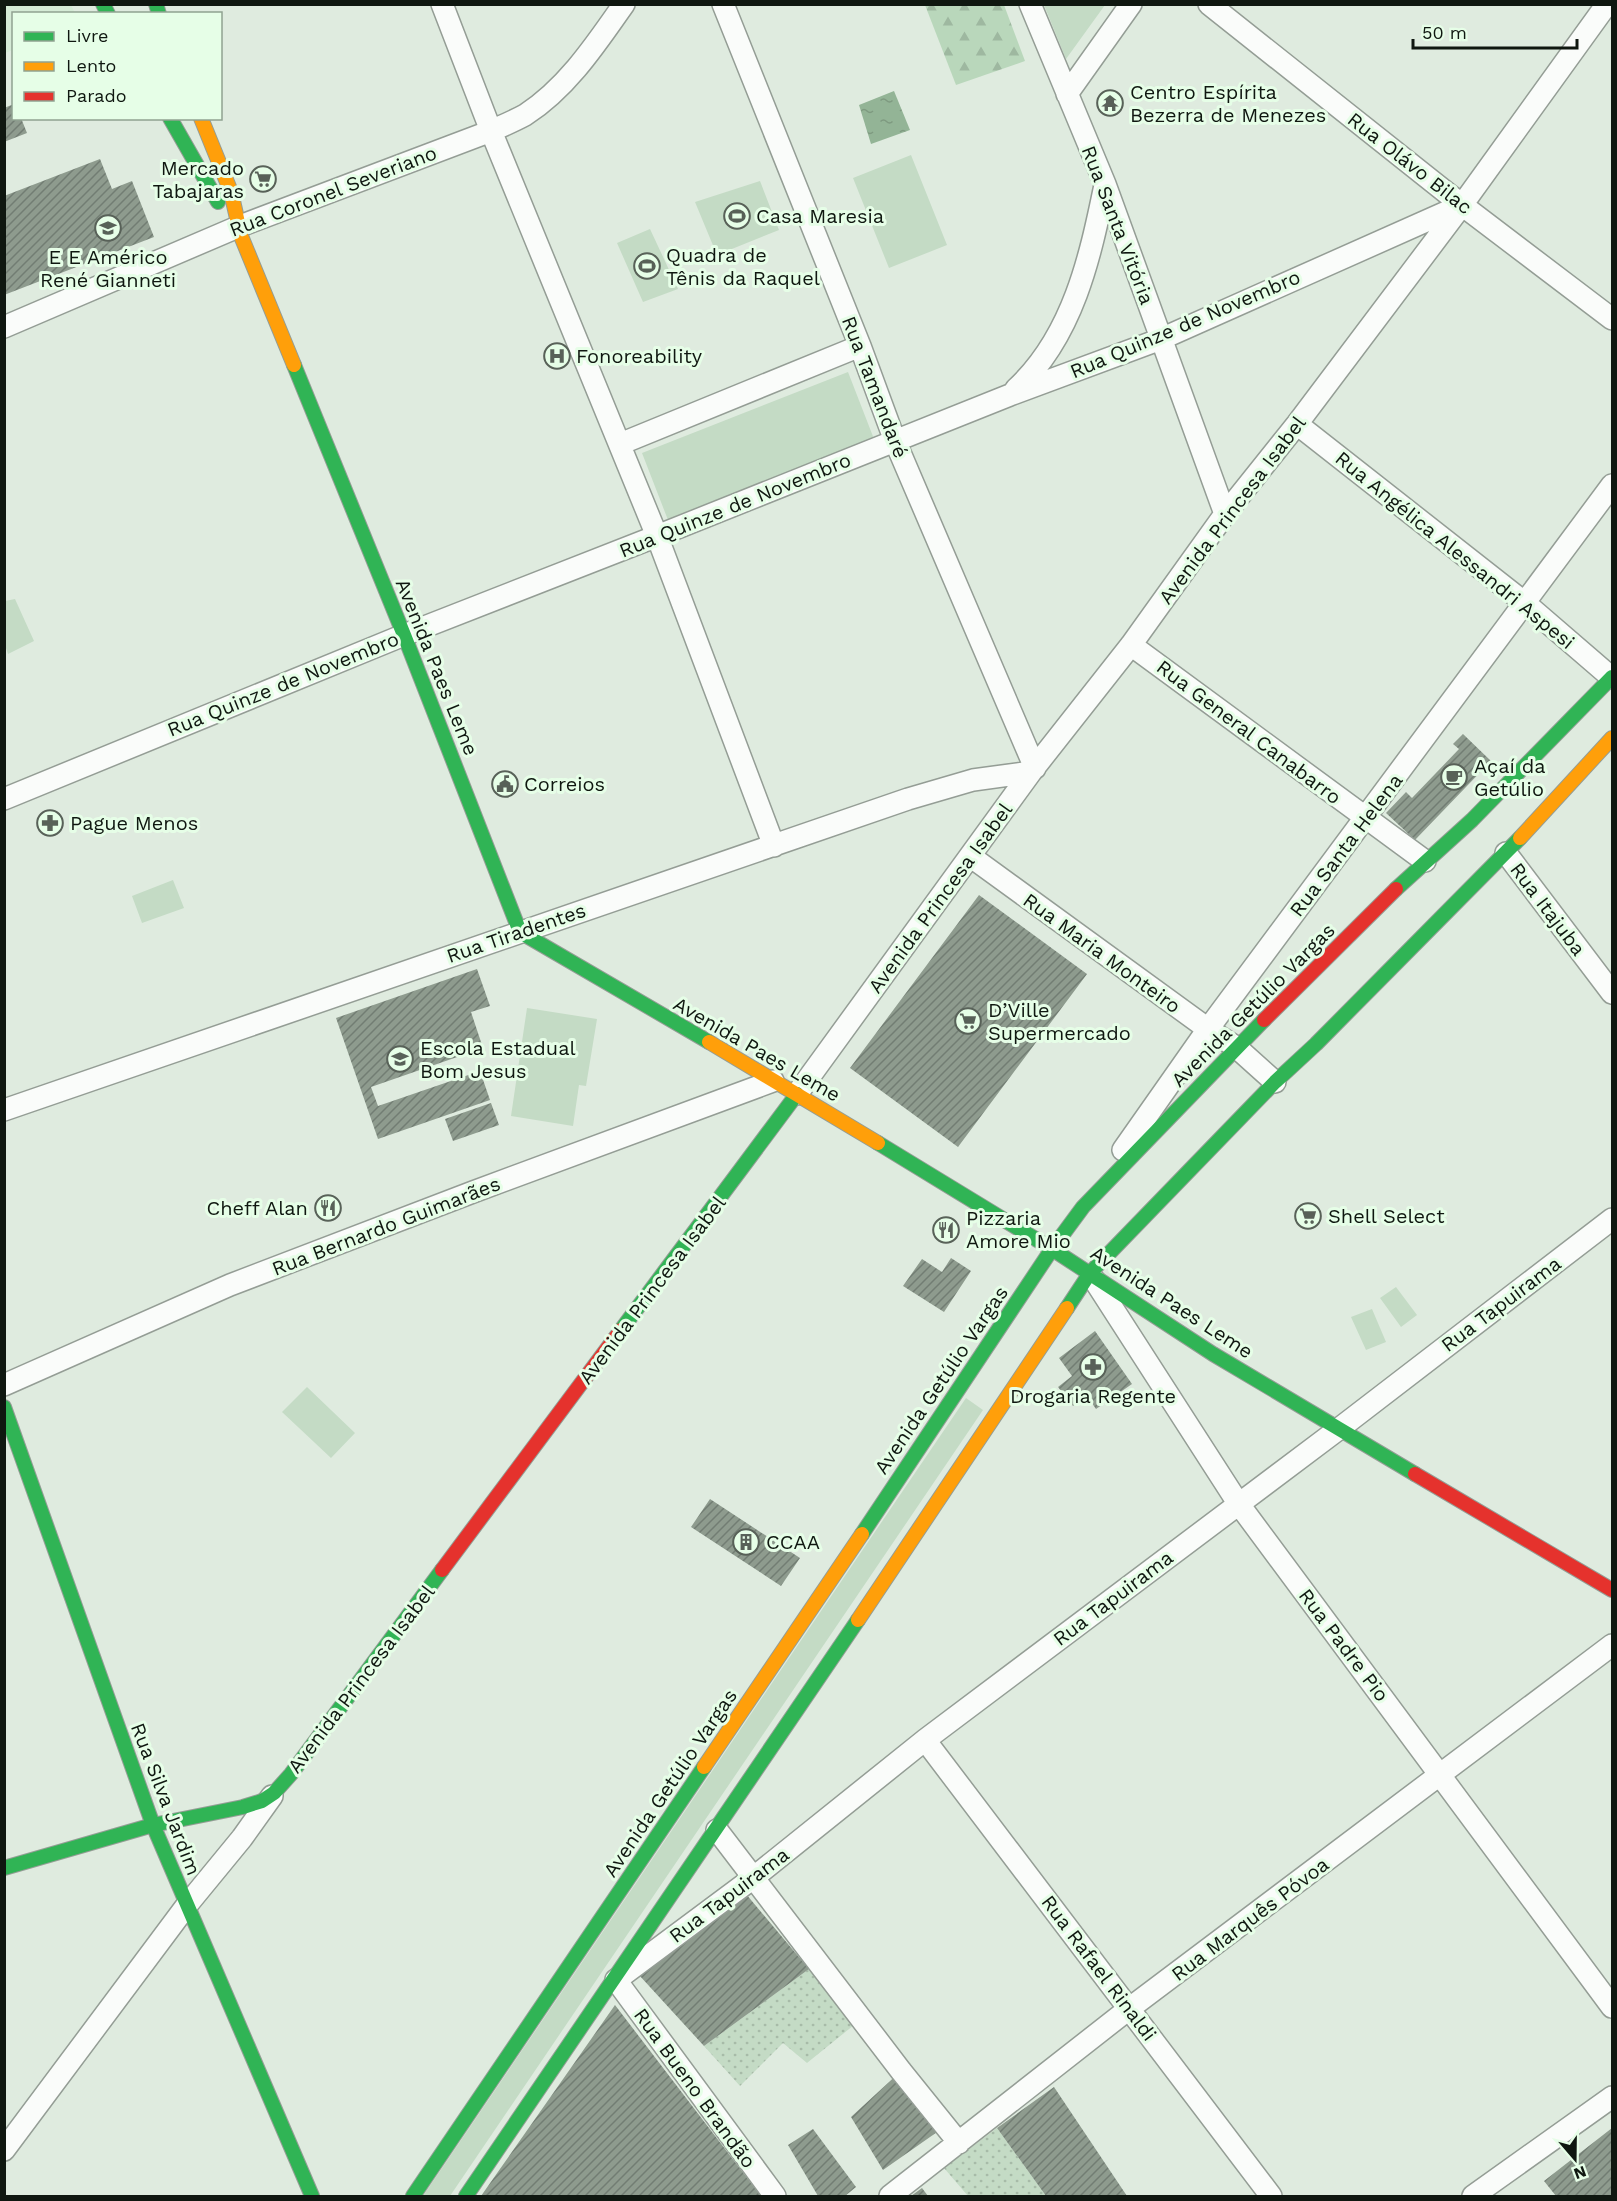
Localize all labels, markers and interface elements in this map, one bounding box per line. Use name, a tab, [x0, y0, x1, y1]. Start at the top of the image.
legend	[12, 12, 222, 120]
scale bar	[1413, 12, 1576, 50]
text: 50 m	[1422, 22, 1467, 43]
text: Livre	[66, 25, 108, 46]
text: Lento	[66, 55, 116, 76]
place label: Centro Espírita Bezerra de Menezes	[1130, 80, 1326, 127]
text: Parado	[66, 85, 127, 106]
temple icon: Centro Espírita Bezerra de Menezes	[1095, 88, 1125, 118]
street label: Rua Olávo Bilac	[1343, 107, 1477, 219]
street label: Rua Coronel Severiano	[226, 140, 440, 242]
street label: Rua Santa Vitória	[1077, 142, 1159, 308]
place label: Mercado Tabajaras	[152, 156, 244, 203]
supermarket icon: Mercado Tabajaras	[248, 164, 278, 194]
sports icon: Casa Maresia	[722, 201, 752, 231]
place label: Casa Maresia	[756, 204, 884, 228]
school or university icon: E E Américo René Gianneti	[93, 213, 123, 243]
place label: Quadra de Tênis da Raquel	[666, 243, 820, 290]
place label: E E Américo René Gianneti	[40, 245, 176, 292]
sports icon: Quadra de Tênis da Raquel	[632, 251, 662, 281]
street label: Rua Quinze de Novembro	[1066, 265, 1304, 383]
street label: Rua Tamandaré	[837, 313, 913, 461]
hospital icon: Fonoreability	[542, 341, 572, 371]
place label: Fonoreability	[576, 344, 703, 368]
street label: Avenida Princesa Isabel	[1153, 411, 1311, 609]
street label: Rua Angélica Alessandri Aspesi	[1331, 446, 1579, 654]
street label: Rua Quinze de Novembro	[616, 447, 854, 563]
street label: Avenida Paes Leme	[391, 575, 483, 759]
street label: Rua Quinze de Novembro	[164, 626, 402, 742]
street label: Rua General Canabarro	[1152, 655, 1346, 809]
place label: Açaí da Getúlio	[1474, 754, 1546, 801]
cafe icon: Açaí da Getúlio	[1439, 762, 1469, 792]
public building icon: Correios	[490, 769, 520, 799]
street label: Rua Santa Helena	[1284, 769, 1408, 921]
place label: Correios	[524, 772, 605, 796]
street label: Avenida Princesa Isabel	[863, 798, 1017, 998]
pharmacy icon: Pague Menos	[35, 808, 65, 838]
place label: Pague Menos	[70, 811, 198, 835]
street label: Rua Itajuba	[1505, 858, 1591, 960]
street label: Rua Maria Monteiro	[1019, 888, 1185, 1018]
street label: Rua Tiradentes	[443, 898, 589, 968]
street label: Avenida Getúlio Vargas	[1166, 918, 1340, 1092]
street label: Avenida Paes Leme	[669, 991, 845, 1107]
place label: D’Ville Supermercado	[988, 998, 1131, 1045]
supermarket icon: D’Ville Supermercado	[953, 1006, 983, 1036]
place label: Escola Estadual Bom Jesus	[420, 1036, 576, 1083]
school or university icon: Escola Estadual Bom Jesus	[385, 1044, 415, 1074]
street label: Rua Bernardo Guimarães	[268, 1171, 504, 1281]
street label: Avenida Princesa Isabel	[573, 1191, 731, 1389]
restaurant icon: Cheff Alan	[313, 1193, 343, 1223]
place label: Cheff Alan	[207, 1196, 308, 1220]
supermarket icon: Shell Select	[1293, 1201, 1323, 1231]
place label: Shell Select	[1328, 1204, 1445, 1228]
place label: Pizzaria Amore Mio	[966, 1206, 1071, 1253]
restaurant icon: Pizzaria Amore Mio	[931, 1215, 961, 1245]
street label: Avenida Paes Leme	[1086, 1241, 1258, 1363]
street label: Rua Tapuirama	[1436, 1251, 1566, 1357]
street label: Avenida Getúlio Vargas	[869, 1281, 1013, 1479]
pharmacy icon: Drogaria Regente	[1078, 1352, 1108, 1382]
place label: Drogaria Regente	[1010, 1384, 1176, 1408]
building icon: CCAA	[731, 1527, 761, 1557]
place label: CCAA	[766, 1530, 820, 1554]
street label: Rua Tapuirama	[1048, 1545, 1178, 1651]
street label: Avenida Princesa Isabel	[282, 1580, 440, 1778]
street label: Rua Padre Pio	[1294, 1584, 1394, 1706]
street label: Avenida Getúlio Vargas	[598, 1684, 742, 1882]
street label: Rua Silva Jardim	[126, 1719, 206, 1879]
street label: Rua Tapuirama	[664, 1842, 794, 1948]
street label: Rua Marquês Póvoa	[1167, 1852, 1333, 1986]
street label: Rua Rafael Rinaldi	[1036, 1890, 1162, 2046]
street label: Rua Bueno Brandão	[629, 2003, 761, 2173]
north arrow	[1545, 2129, 1605, 2189]
text: N	[1571, 2162, 1589, 2184]

